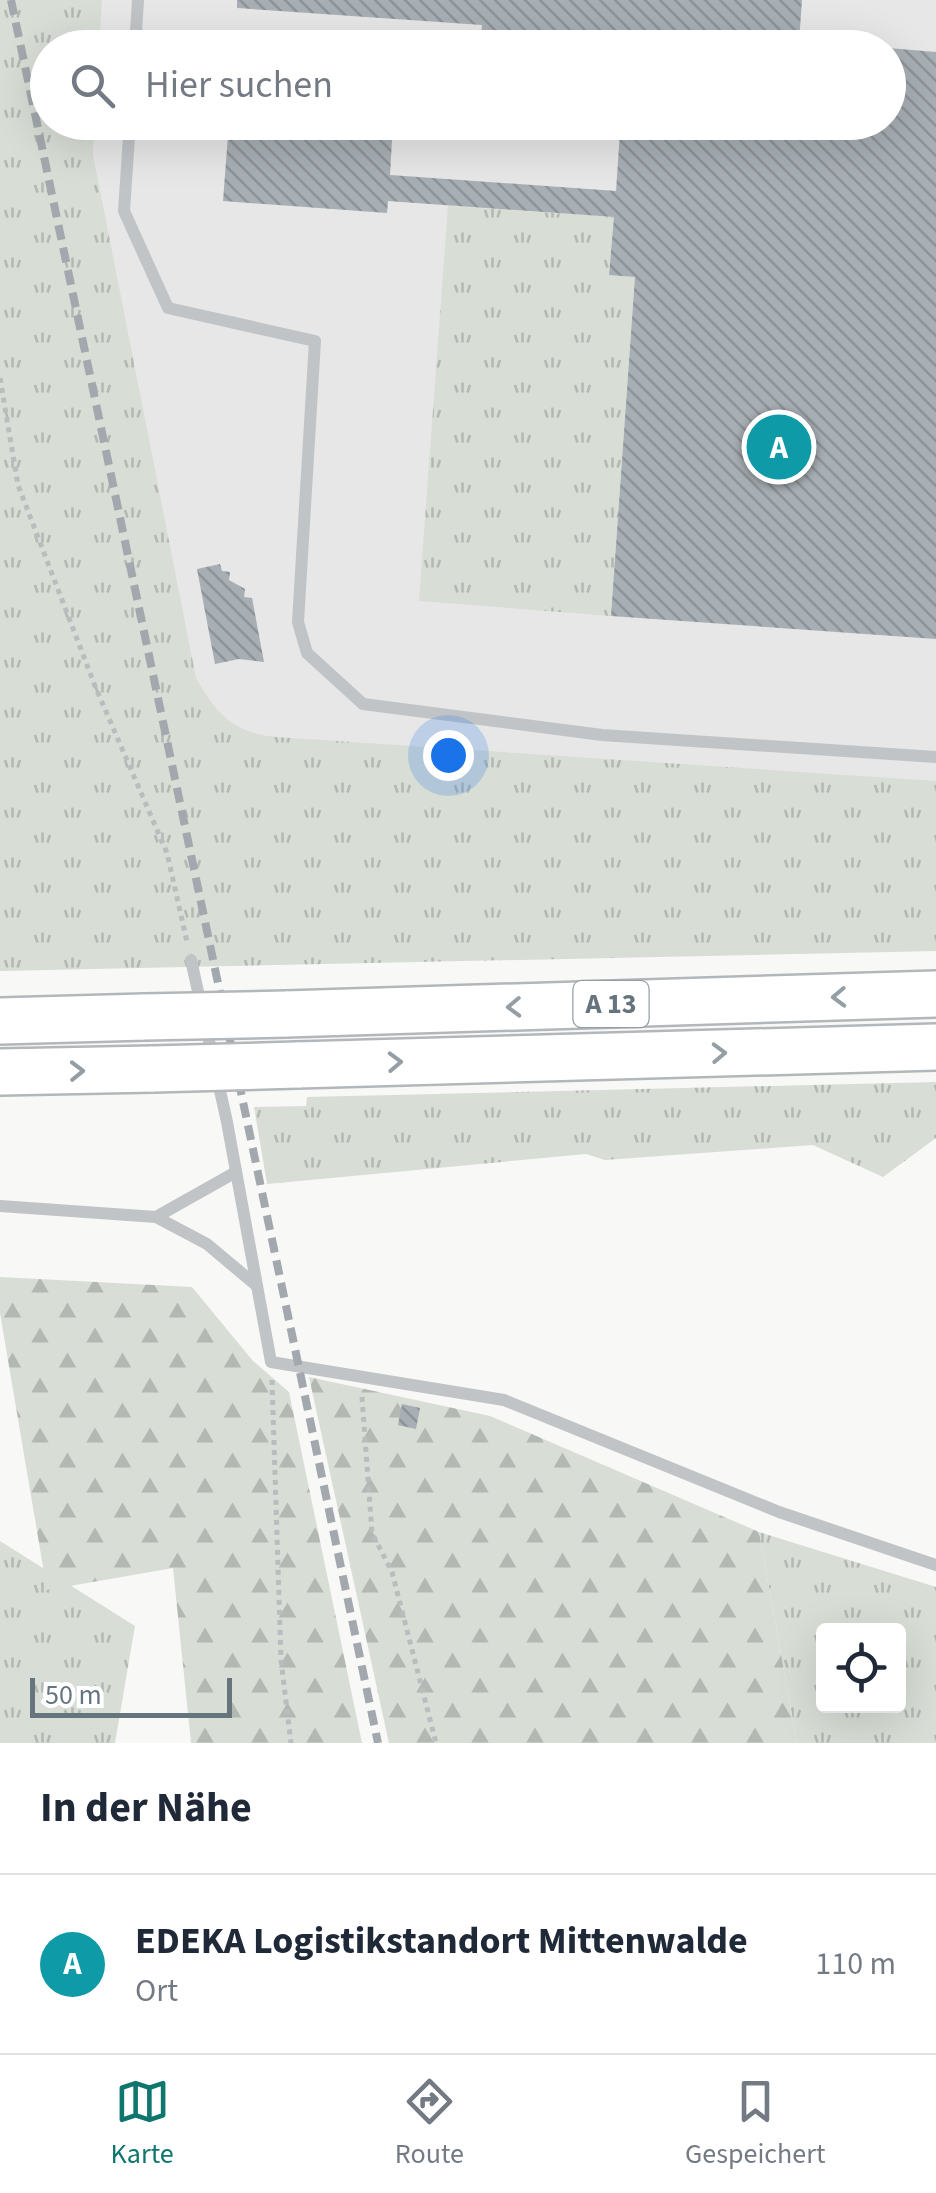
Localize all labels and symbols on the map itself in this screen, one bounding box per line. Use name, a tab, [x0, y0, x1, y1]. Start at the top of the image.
pin: A	[746, 410, 812, 484]
your location	[423, 730, 474, 781]
road number: A 13	[574, 981, 648, 1027]
one-way arrow	[830, 986, 846, 1007]
one-way arrow	[505, 997, 521, 1018]
one-way arrow	[712, 1043, 728, 1064]
one-way arrow	[388, 1051, 403, 1073]
one-way arrow	[69, 1060, 85, 1081]
scale bar	[30, 1673, 232, 1718]

